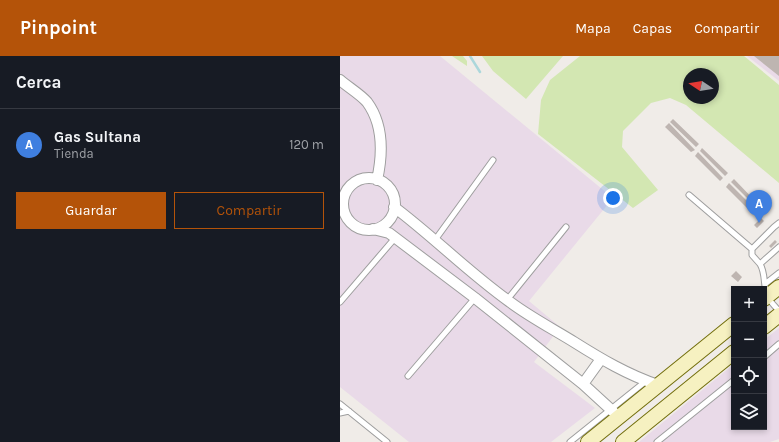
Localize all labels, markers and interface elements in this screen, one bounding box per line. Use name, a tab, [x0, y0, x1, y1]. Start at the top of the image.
text: Pinpoint	[20, 17, 97, 39]
text: Mapa	[575, 20, 611, 37]
text: Capas	[633, 20, 672, 37]
text: Compartir	[694, 20, 759, 37]
north arrow	[683, 68, 719, 104]
text: Cerca	[16, 72, 61, 92]
text: Gas Sultana	[54, 128, 141, 146]
text: A	[25, 137, 33, 152]
text: 120 m	[289, 137, 324, 152]
text: Tienda	[54, 146, 94, 161]
your location	[603, 188, 623, 208]
pin: A	[746, 190, 772, 223]
button: Guardar	[16, 192, 166, 229]
button: Compartir	[174, 192, 324, 229]
map controls	[731, 286, 767, 430]
button: +	[731, 286, 767, 322]
button: −	[731, 322, 767, 358]
button: locate	[731, 358, 767, 394]
button: layers	[731, 394, 767, 430]

